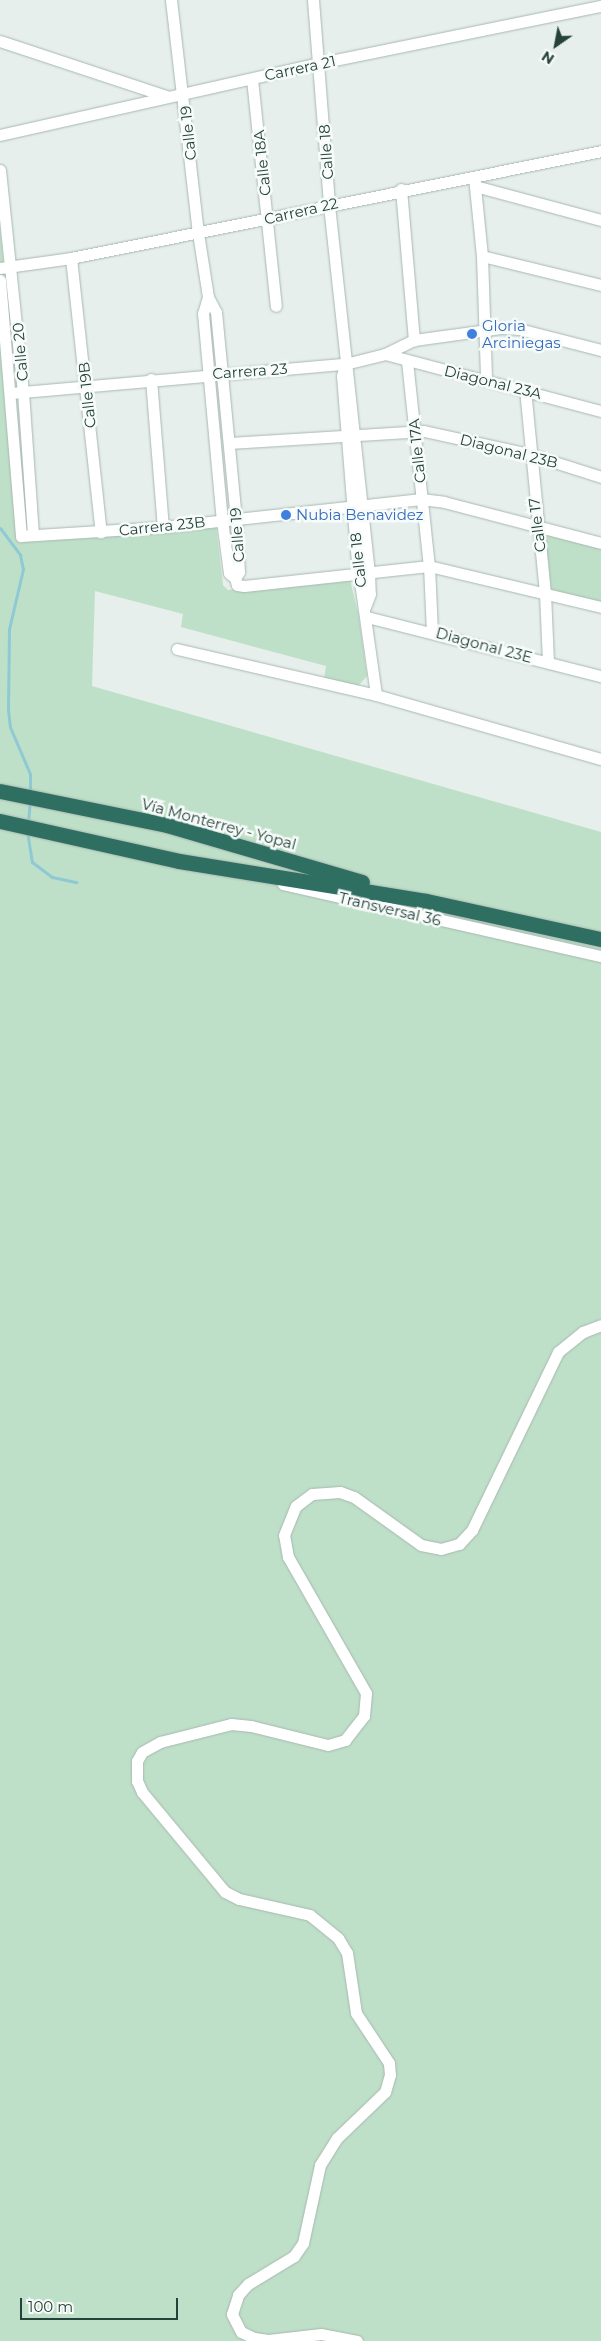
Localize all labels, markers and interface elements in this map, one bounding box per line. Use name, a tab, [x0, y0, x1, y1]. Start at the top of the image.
north arrow	[531, 20, 581, 70]
text: N	[538, 47, 557, 68]
street label: Carrera 21	[263, 52, 337, 84]
street label: Calle 19	[176, 105, 200, 161]
street label: Calle 18	[315, 124, 337, 180]
street label: Calle 18A	[250, 129, 274, 197]
street label: Carrera 22	[262, 194, 340, 228]
place label: Gloria Arciniegas	[482, 316, 561, 351]
street label: Calle 20	[8, 322, 32, 382]
marker: Gloria Arciniegas	[466, 328, 478, 340]
street label: Carrera 23	[212, 359, 288, 383]
street label: Calle 19B	[75, 361, 99, 429]
street label: Diagonal 23A	[442, 361, 544, 403]
street label: Calle 17A	[405, 418, 429, 484]
street label: Diagonal 23B	[458, 430, 560, 472]
street label: Calle 17	[525, 497, 549, 553]
place label: Nubia Benavidez	[296, 506, 423, 524]
street label: Calle 19	[226, 507, 248, 563]
marker: Nubia Benavidez	[280, 509, 292, 521]
street label: Carrera 23B	[118, 513, 206, 539]
street label: Calle 18	[346, 532, 370, 588]
street label: Diagonal 23E	[434, 624, 534, 666]
street label: Vía Monterrey - Yopal	[140, 795, 298, 853]
street label: Transversal 36	[337, 888, 443, 930]
scale bar	[22, 2288, 180, 2320]
text: 100 m	[28, 2297, 73, 2316]

